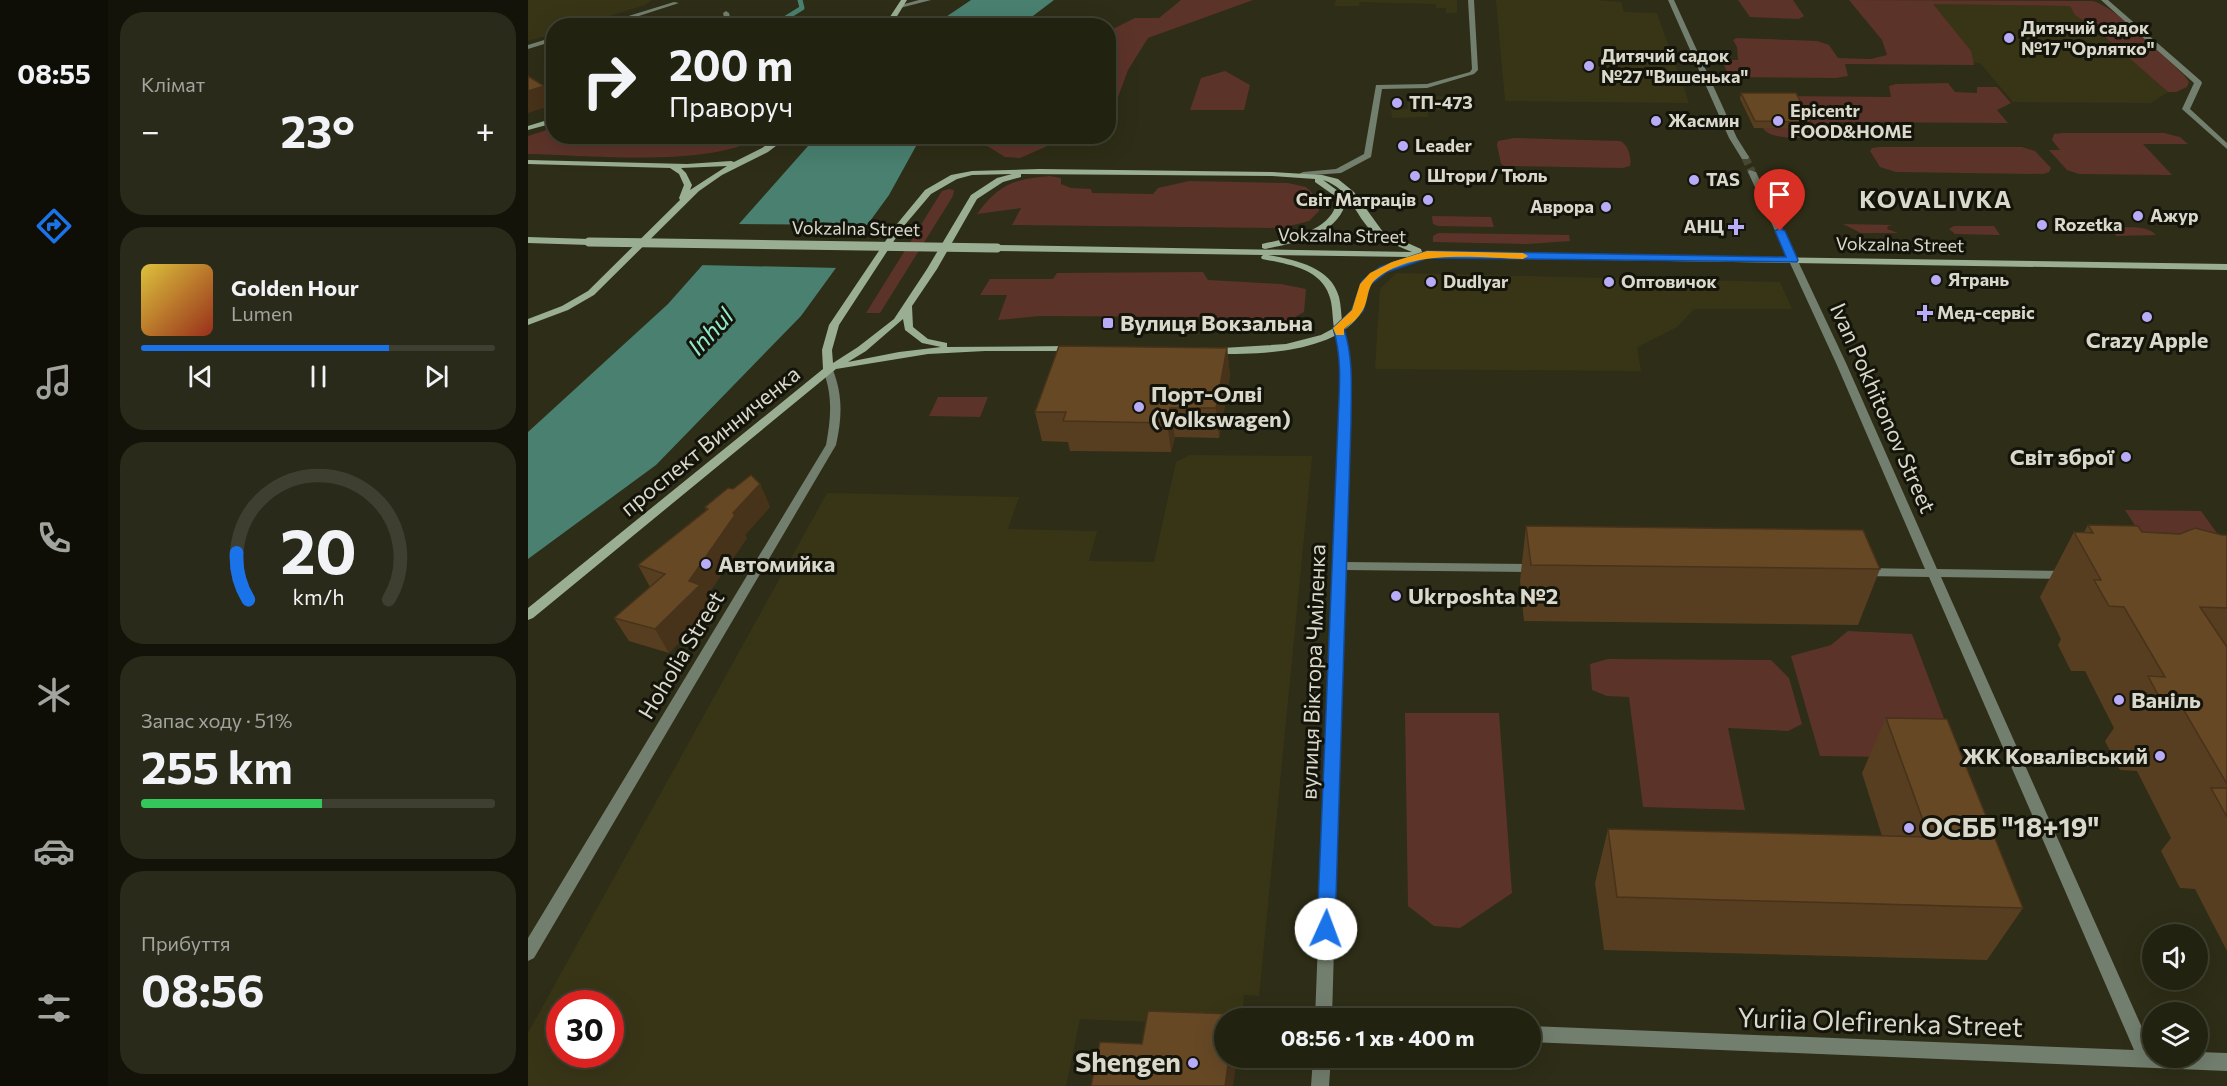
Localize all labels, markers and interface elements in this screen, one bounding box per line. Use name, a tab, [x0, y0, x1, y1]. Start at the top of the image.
place label: Дитячий садок №17 "Орлятко"	[2021, 16, 2155, 59]
marker: Дитячий садок №17 "Орлятко"	[2002, 31, 2016, 45]
text: 200 m	[669, 38, 793, 90]
icon: right	[570, 42, 648, 120]
place label: Дитячий садок №27 "Вишенька"	[1601, 44, 1748, 87]
text: 08:55	[17, 57, 91, 90]
marker: Дитячий садок №27 "Вишенька"	[1582, 59, 1596, 73]
text: Клімат	[141, 72, 205, 96]
text: Праворуч	[669, 90, 793, 123]
place label: ТП-473	[1409, 91, 1473, 113]
marker: ТП-473	[1390, 96, 1404, 110]
place label: Epicentr FOOD&HOME	[1790, 99, 1912, 142]
text: 23°	[281, 102, 355, 157]
text: −	[141, 109, 160, 150]
text: +	[476, 109, 495, 150]
place label: Жасмин	[1668, 109, 1739, 131]
marker: Жасмин	[1649, 114, 1663, 128]
marker: Epicentr FOOD&HOME	[1771, 114, 1785, 128]
place label: Leader	[1415, 134, 1472, 156]
marker: Leader	[1396, 139, 1410, 153]
place label: Штори / Тюль	[1427, 164, 1548, 186]
place label: TAS	[1706, 168, 1740, 190]
marker: Штори / Тюль	[1408, 169, 1422, 183]
pin	[1754, 169, 1805, 231]
marker: TAS	[1687, 173, 1701, 187]
icon: arrive	[1763, 178, 1796, 211]
district label: KOVALIVKA	[1859, 184, 2013, 213]
place label: Світ Матраців	[1296, 188, 1416, 210]
marker: Світ Матраців	[1421, 193, 1435, 207]
place label: Аврора	[1530, 195, 1594, 217]
marker: Аврора	[1599, 200, 1613, 214]
place label: Ажур	[2150, 204, 2199, 226]
icon: directions	[33, 205, 75, 247]
marker: Ажур	[2131, 209, 2145, 223]
place label: Rozetka	[2054, 213, 2123, 235]
place label: АНЦ	[1684, 215, 1724, 237]
street label: Vokzalna Street	[792, 216, 920, 240]
marker: Rozetka	[2035, 218, 2049, 232]
marker: АНЦ	[1729, 220, 1743, 234]
street label: Vokzalna Street	[1278, 223, 1406, 247]
street label: Vokzalna Street	[1836, 232, 1964, 256]
place label: Ятрань	[1948, 268, 2009, 290]
place label: Dudlyar	[1443, 270, 1509, 292]
place label: Оптовичок	[1621, 270, 1717, 292]
marker: Ятрань	[1929, 273, 1943, 287]
text: Golden Hour	[231, 274, 359, 301]
marker: Dudlyar	[1424, 275, 1438, 289]
marker: Оптовичок	[1602, 275, 1616, 289]
street label: Ivan Pokhitonov Street	[1825, 298, 1942, 517]
text: Lumen	[231, 301, 293, 325]
water label: Inhul	[681, 301, 739, 361]
place label: Мед-сервіс	[1937, 301, 2035, 323]
marker: Мед-сервіс	[1918, 306, 1932, 320]
place label: Вулиця Вокзальна	[1120, 309, 1313, 336]
marker: Crazy Apple	[2140, 310, 2154, 324]
marker: Вулиця Вокзальна	[1101, 316, 1115, 330]
place label: Crazy Apple	[2086, 326, 2208, 353]
icon: previous	[184, 360, 217, 393]
icon: pause	[302, 360, 335, 393]
icon: next	[420, 360, 453, 393]
street label: проспект Винниченка	[614, 360, 805, 521]
icon: music	[33, 361, 75, 403]
place label: Порт-Олві (Volkswagen)	[1151, 380, 1291, 432]
marker: Порт-Олві (Volkswagen)	[1132, 400, 1146, 414]
place label: Світ зброї	[2010, 443, 2115, 470]
marker: Світ зброї	[2119, 450, 2133, 464]
text: 20	[280, 511, 356, 587]
icon: phone	[33, 517, 75, 559]
street label: вулиця Віктора Чміленка	[1295, 544, 1330, 800]
place label: Автомийка	[718, 550, 835, 577]
marker: Автомийка	[699, 557, 713, 571]
place label: Ukrposhta №2	[1408, 582, 1558, 609]
text: km/h	[292, 583, 344, 609]
street label: Hoholia Street	[632, 586, 729, 724]
marker: Ukrposhta №2	[1389, 589, 1403, 603]
icon: climate	[33, 674, 75, 716]
place label: Ваніль	[2131, 686, 2201, 713]
marker: Ваніль	[2112, 693, 2126, 707]
text: Запас ходу · 51%	[141, 708, 292, 732]
text: 255 km	[141, 738, 293, 793]
place label: ЖК Ковалівський	[1962, 742, 2148, 769]
marker: ЖК Ковалівський	[2153, 749, 2167, 763]
place label: ОСББ "18+19"	[1921, 810, 2099, 843]
marker: ОСББ "18+19"	[1902, 821, 1916, 835]
icon: car	[33, 830, 75, 872]
position arrow	[1294, 897, 1358, 961]
map controls	[2142, 924, 2208, 1068]
button: sound	[2142, 924, 2208, 990]
text: Прибуття	[141, 931, 231, 955]
text: 08:56	[141, 961, 265, 1016]
icon: filters	[33, 987, 75, 1029]
speed limit sign: 30	[546, 990, 624, 1068]
street label: Yuriia Olefirenka Street	[1737, 1000, 2023, 1043]
button: layers	[2142, 1002, 2208, 1068]
text: 08:56 · 1 хв · 400 m	[1281, 1024, 1474, 1051]
place label: Shengen	[1075, 1045, 1181, 1078]
marker: Shengen	[1186, 1056, 1200, 1070]

